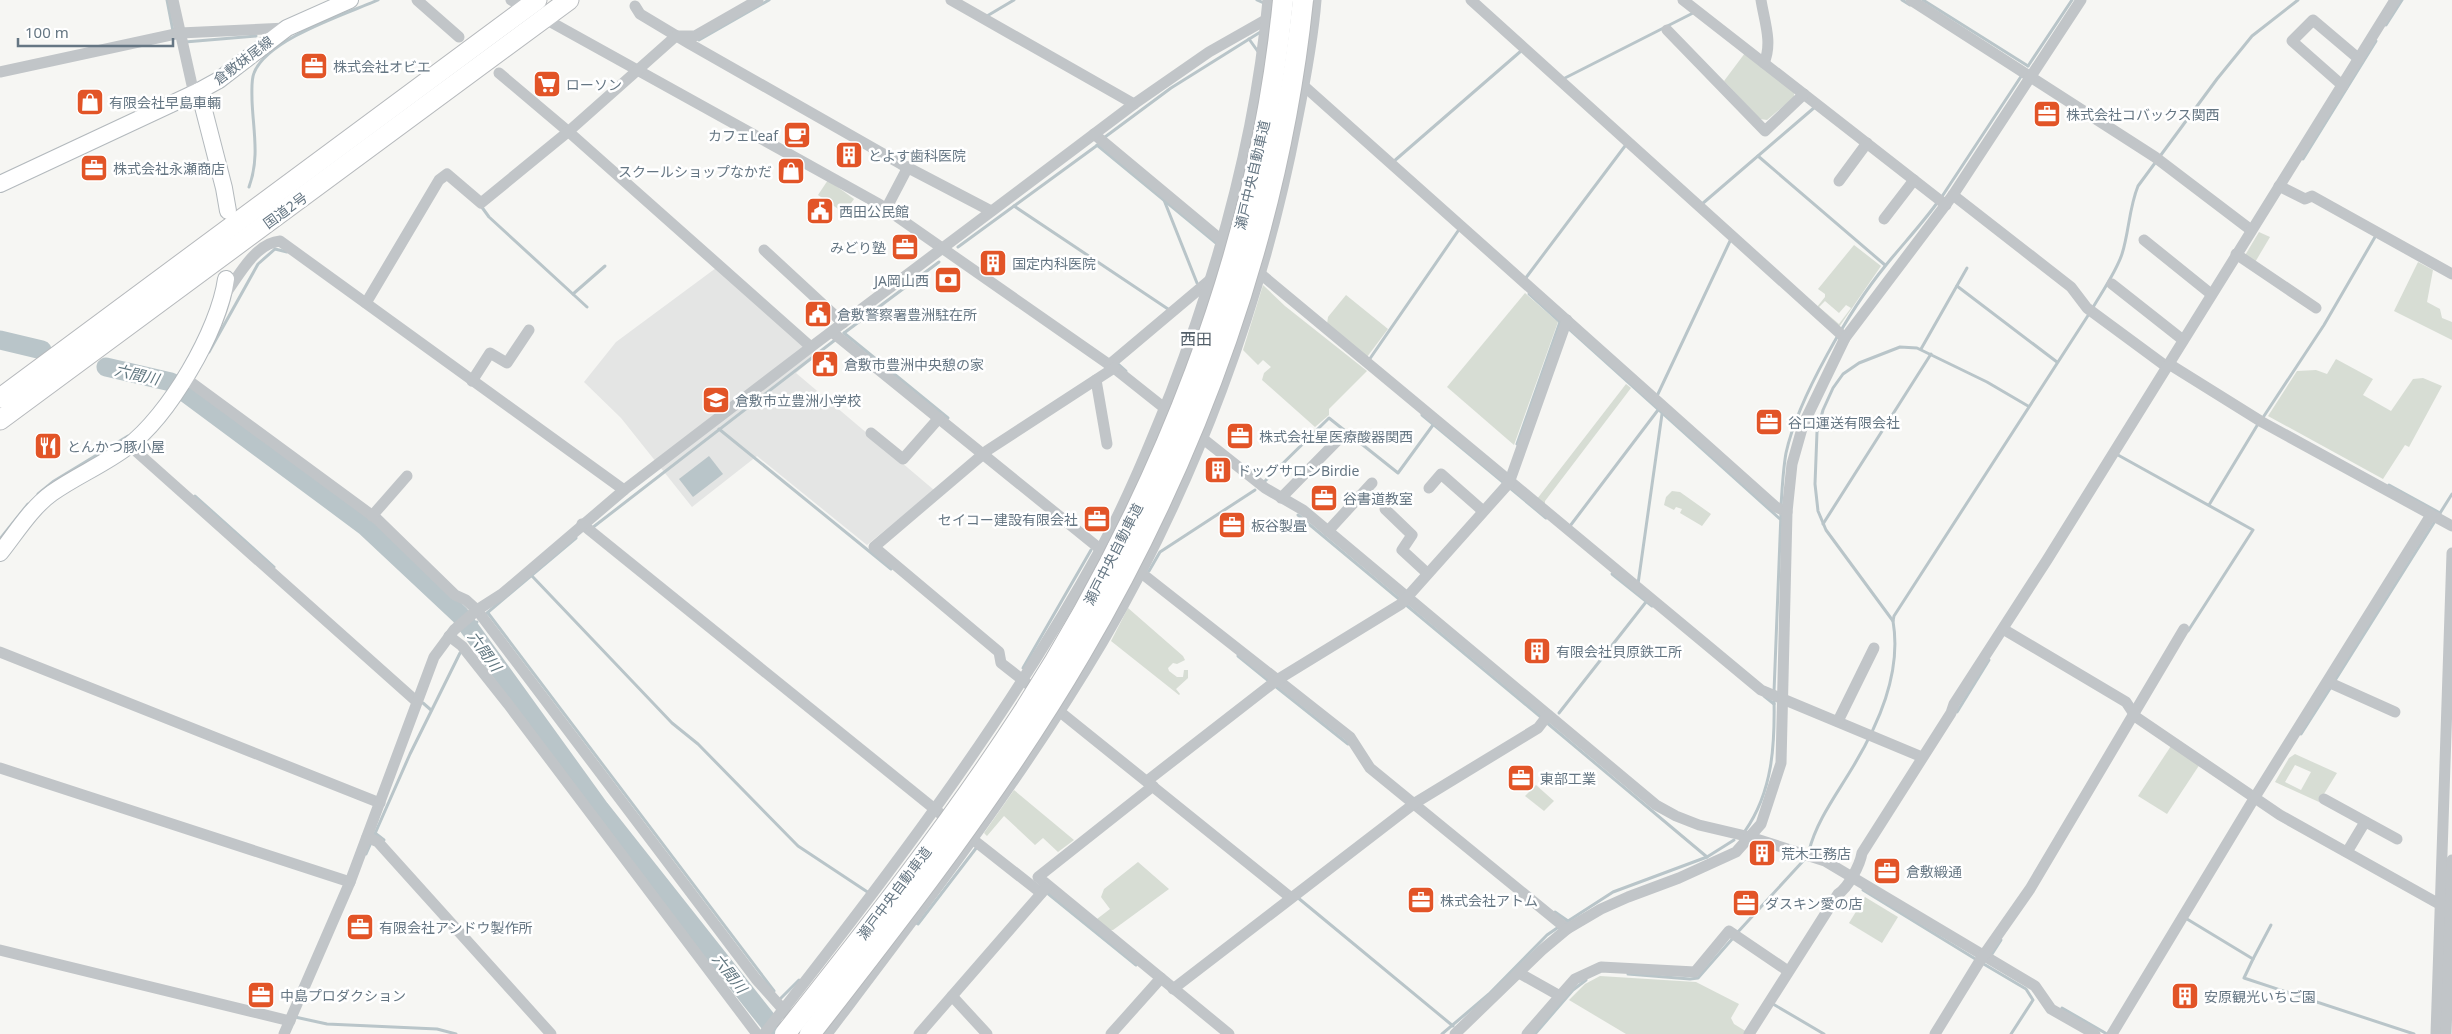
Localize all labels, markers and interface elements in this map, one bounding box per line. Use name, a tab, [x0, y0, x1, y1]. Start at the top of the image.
scale bar	[18, 15, 172, 47]
text: 100 m	[25, 22, 69, 42]
street label: 倉敷妹尾線	[209, 31, 277, 89]
office icon: 株式会社オビエ	[299, 51, 329, 81]
place label: 株式会社オビエ	[333, 57, 431, 76]
supermarket icon: ローソン	[532, 69, 562, 99]
place label: ローソン	[566, 75, 622, 94]
shop icon: 有限会社早島車輛	[75, 87, 105, 117]
place label: 有限会社早島車輛	[109, 93, 221, 112]
office icon: 株式会社コバックス関西	[2032, 99, 2062, 129]
place label: 株式会社コバックス関西	[2066, 105, 2220, 124]
street label: 瀬戸中央自動車道	[1230, 118, 1274, 232]
cafe icon: カフェLeaf	[782, 120, 812, 150]
place label: カフェLeaf	[708, 126, 779, 145]
building icon: とよす歯科医院	[834, 140, 864, 170]
place label: とよす歯科医院	[868, 146, 966, 165]
office icon: 株式会社永瀬商店	[79, 153, 109, 183]
shop icon: スクールショップなかだ	[776, 156, 806, 186]
place label: 株式会社永瀬商店	[113, 159, 225, 178]
place label: スクールショップなかだ	[618, 162, 772, 181]
street label: 国道2号	[259, 188, 311, 232]
public building icon: 西田公民館	[805, 196, 835, 226]
place label: 西田公民館	[839, 202, 909, 221]
office icon: みどり塾	[890, 232, 920, 262]
place label: みどり塾	[830, 238, 886, 257]
building icon: 国定内科医院	[978, 248, 1008, 278]
place label: 国定内科医院	[1012, 254, 1096, 273]
bank icon: JA岡山西	[933, 265, 963, 295]
place label: JA岡山西	[872, 271, 929, 290]
public building icon: 倉敷警察署豊洲駐在所	[803, 299, 833, 329]
place label: 倉敷警察署豊洲駐在所	[837, 305, 977, 324]
district label: 西田	[1180, 328, 1212, 350]
public building icon: 倉敷市豊洲中央憩の家	[810, 349, 840, 379]
place label: 倉敷市豊洲中央憩の家	[844, 355, 984, 374]
water label: 六間川	[113, 359, 163, 389]
school or university icon: 倉敷市立豊洲小学校	[701, 385, 731, 415]
place label: 倉敷市立豊洲小学校	[735, 391, 861, 410]
office icon: 谷口運送有限会社	[1754, 407, 1784, 437]
place label: 谷口運送有限会社	[1788, 413, 1900, 432]
office icon: 株式会社星医療酸器関西	[1225, 421, 1255, 451]
place label: 株式会社星医療酸器関西	[1259, 427, 1413, 446]
restaurant icon: とんかつ豚小屋	[33, 431, 63, 461]
place label: とんかつ豚小屋	[67, 437, 165, 456]
building icon: ドッグサロンBirdie	[1203, 455, 1233, 485]
place label: ドッグサロンBirdie	[1237, 461, 1359, 480]
office icon: 谷書道教室	[1309, 483, 1339, 513]
place label: 谷書道教室	[1343, 489, 1413, 508]
street label: 瀬戸中央自動車道	[1079, 500, 1147, 608]
office icon: セイコー建設有限会社	[1082, 504, 1112, 534]
place label: セイコー建設有限会社	[938, 510, 1078, 529]
office icon: 板谷製畳	[1217, 510, 1247, 540]
place label: 板谷製畳	[1251, 516, 1307, 535]
water label: 六間川	[464, 627, 507, 677]
building icon: 有限会社貝原鉄工所	[1522, 636, 1552, 666]
place label: 有限会社貝原鉄工所	[1556, 642, 1682, 661]
office icon: 東部工業	[1506, 763, 1536, 793]
place label: 東部工業	[1540, 769, 1596, 788]
building icon: 荒木工務店	[1747, 838, 1777, 868]
street label: 瀬戸中央自動車道	[853, 843, 935, 943]
place label: 荒木工務店	[1781, 844, 1851, 863]
office icon: 倉敷緞通	[1872, 856, 1902, 886]
place label: 倉敷緞通	[1906, 862, 1962, 881]
office icon: 株式会社アトム	[1406, 885, 1436, 915]
office icon: ダスキン愛の店	[1731, 888, 1761, 918]
place label: 株式会社アトム	[1440, 891, 1538, 910]
place label: ダスキン愛の店	[1765, 894, 1863, 913]
office icon: 有限会社アンドウ製作所	[345, 912, 375, 942]
place label: 有限会社アンドウ製作所	[379, 918, 532, 937]
water label: 六間川	[708, 949, 753, 998]
office icon: 中島プロダクション	[246, 980, 276, 1010]
building icon: 安原観光いちご園	[2170, 981, 2200, 1011]
place label: 中島プロダクション	[280, 986, 406, 1005]
place label: 安原観光いちご園	[2204, 987, 2316, 1006]

